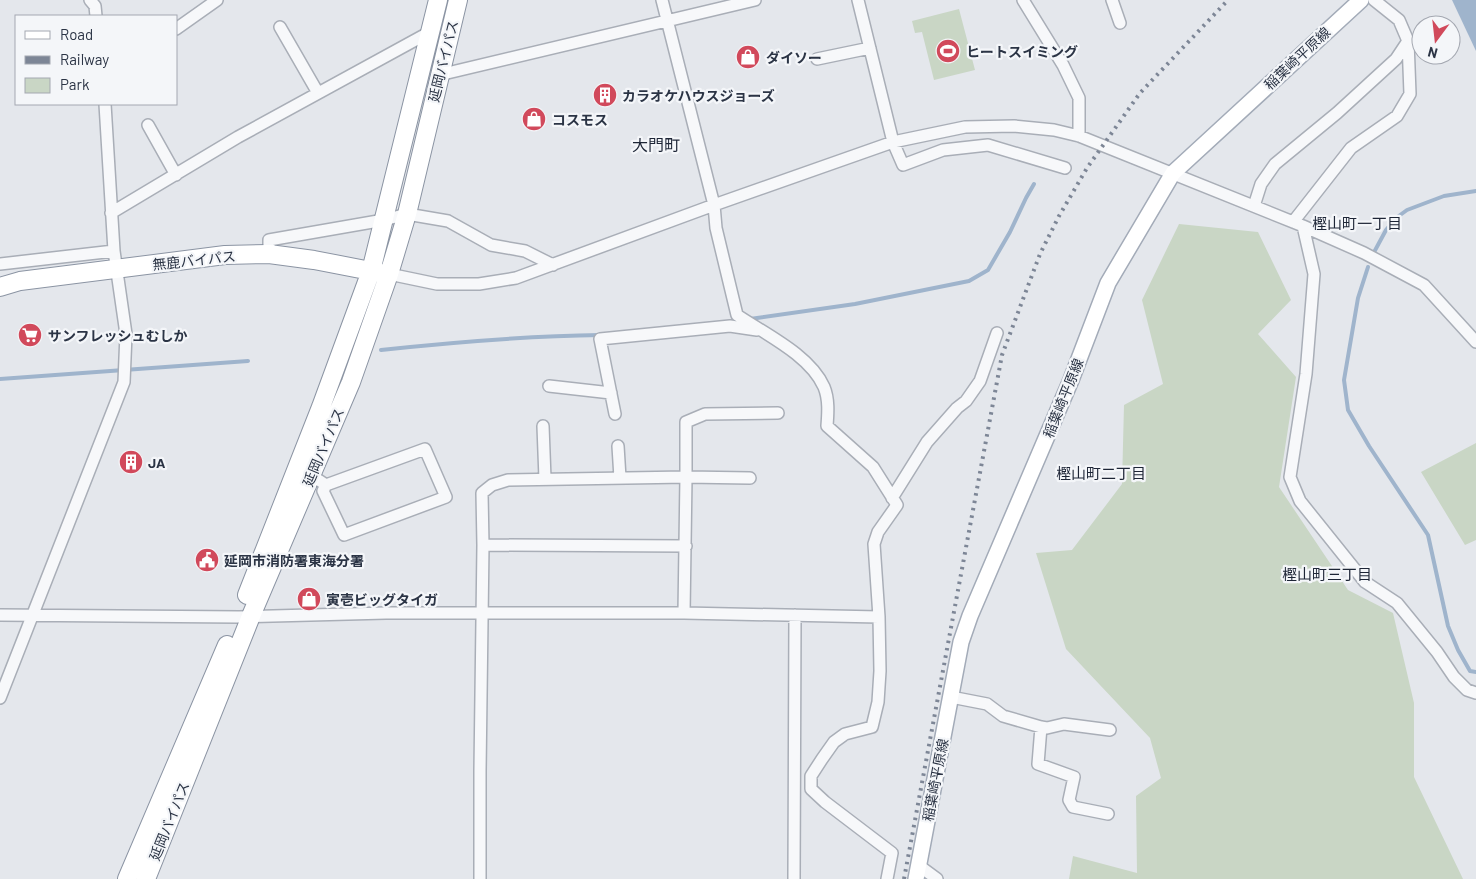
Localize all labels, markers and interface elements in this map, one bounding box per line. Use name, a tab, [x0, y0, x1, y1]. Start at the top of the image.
legend	[15, 15, 178, 105]
north arrow	[1411, 15, 1461, 65]
street label: 延岡バイパス	[425, 18, 461, 104]
street label: 稲葉崎平原線	[1260, 23, 1334, 93]
text: Road	[60, 25, 93, 43]
sports icon: ヒートスイミング	[935, 38, 961, 64]
place label: ヒートスイミング	[966, 43, 1078, 60]
shop icon: ダイソー	[735, 44, 761, 70]
text: N	[1426, 44, 1439, 62]
place label: ダイソー	[766, 49, 822, 66]
text: Railway	[60, 50, 109, 68]
text: Park	[60, 75, 90, 93]
building icon: カラオケハウスジョーズ	[592, 82, 618, 108]
place label: カラオケハウスジョーズ	[622, 87, 775, 104]
shop icon: コスモス	[521, 106, 547, 132]
place label: コスモス	[552, 111, 608, 128]
district label: 大門町	[632, 135, 680, 154]
district label: 樫山町一丁目	[1312, 214, 1402, 232]
street label: 無鹿バイパス	[151, 247, 237, 273]
supermarket icon: サンフレッシュむしか	[17, 322, 43, 348]
place label: サンフレッシュむしか	[48, 327, 188, 344]
street label: 稲葉崎平原線	[1039, 356, 1087, 440]
street label: 延岡バイパス	[299, 405, 347, 489]
building icon: JA	[118, 449, 144, 475]
place label: JA	[148, 454, 166, 471]
district label: 樫山町二丁目	[1056, 464, 1146, 482]
public building icon: 延岡市消防署東海分署	[194, 547, 220, 573]
place label: 延岡市消防署東海分署	[224, 552, 364, 569]
district label: 樫山町三丁目	[1282, 565, 1372, 583]
shop icon: 寅壱ビッグタイガ	[296, 586, 322, 612]
place label: 寅壱ビッグタイガ	[326, 591, 438, 608]
street label: 稲葉崎平原線	[919, 737, 951, 823]
street label: 延岡バイパス	[145, 779, 193, 863]

